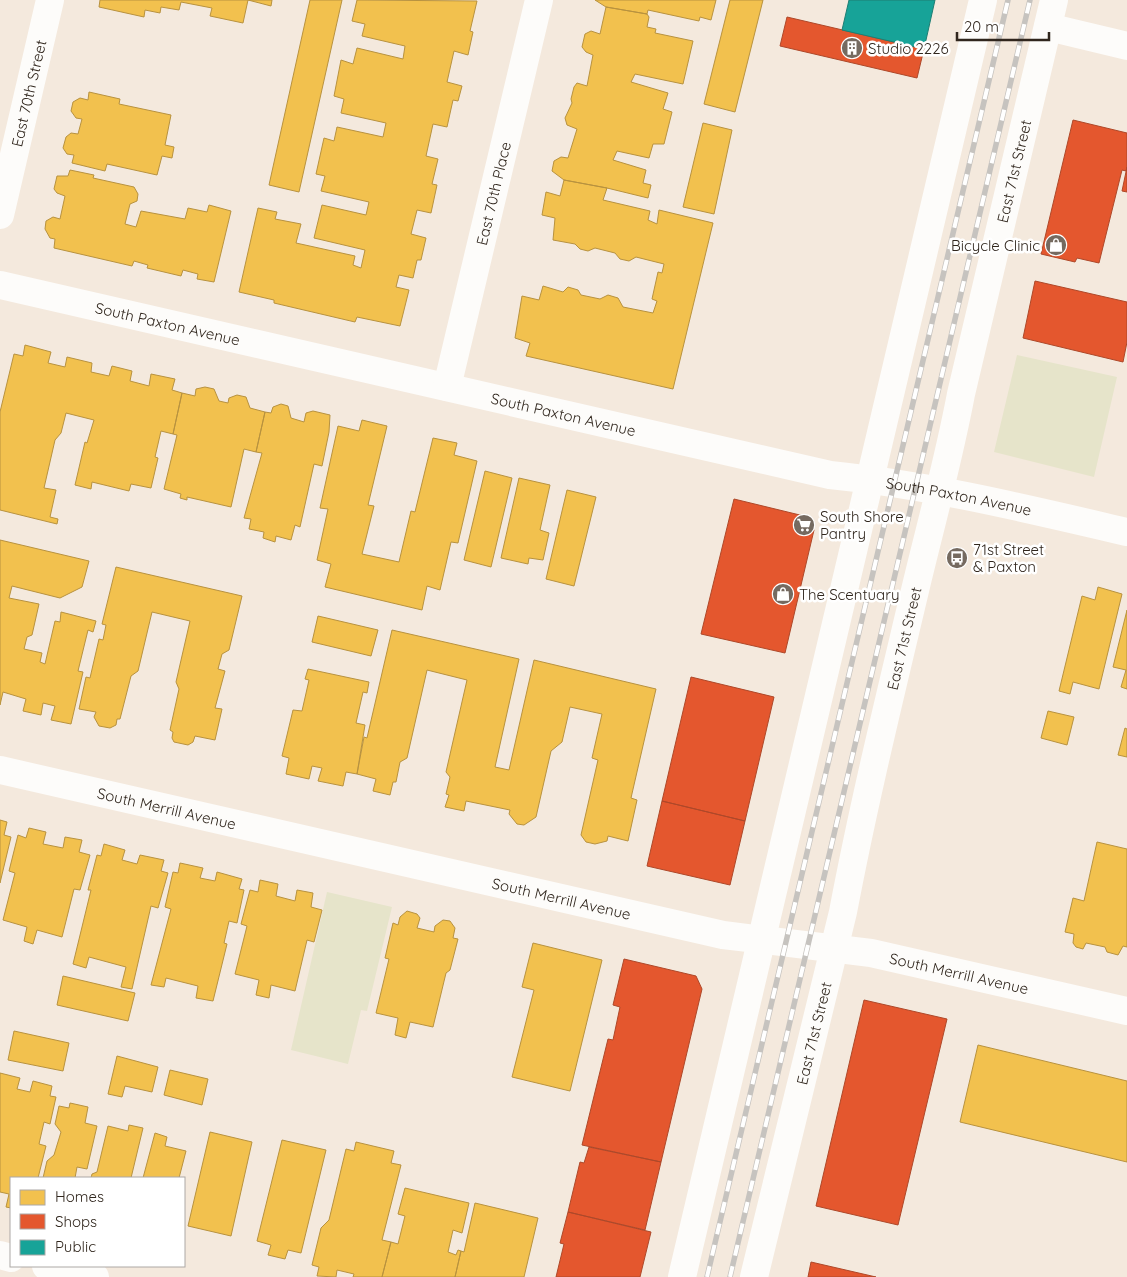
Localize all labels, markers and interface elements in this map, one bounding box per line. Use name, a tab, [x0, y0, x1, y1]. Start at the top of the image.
scale bar	[957, 10, 1050, 42]
text: 20 m	[964, 17, 999, 36]
building icon: Studio 2226	[840, 36, 864, 60]
street label: East 70th Street	[7, 38, 50, 149]
place label: Studio 2226	[868, 39, 949, 58]
street label: East 71st Street	[992, 118, 1035, 225]
street label: East 70th Place	[472, 140, 515, 247]
shop icon: Bicycle Clinic	[1044, 233, 1068, 257]
place label: Bicycle Clinic	[951, 236, 1040, 255]
street label: South Paxton Avenue	[93, 298, 242, 349]
street label: South Paxton Avenue	[489, 388, 638, 440]
street label: South Paxton Avenue	[885, 473, 1033, 519]
place label: South Shore Pantry	[820, 507, 904, 543]
supermarket icon: South Shore Pantry	[792, 513, 816, 537]
place label: 71st Street & Paxton	[973, 540, 1044, 576]
bus stop icon: 71st Street & Paxton	[945, 546, 969, 570]
shop icon: The Scentuary	[771, 582, 795, 606]
place label: The Scentuary	[799, 585, 900, 604]
street label: East 71st Street	[882, 585, 925, 692]
street label: South Merrill Avenue	[95, 783, 238, 833]
street label: South Merrill Avenue	[490, 873, 633, 923]
street label: South Merrill Avenue	[888, 948, 1030, 998]
street label: East 71st Street	[792, 980, 835, 1086]
legend	[10, 1177, 185, 1267]
text: Homes	[55, 1187, 104, 1206]
text: Shops	[55, 1212, 97, 1231]
text: Public	[55, 1237, 96, 1256]

